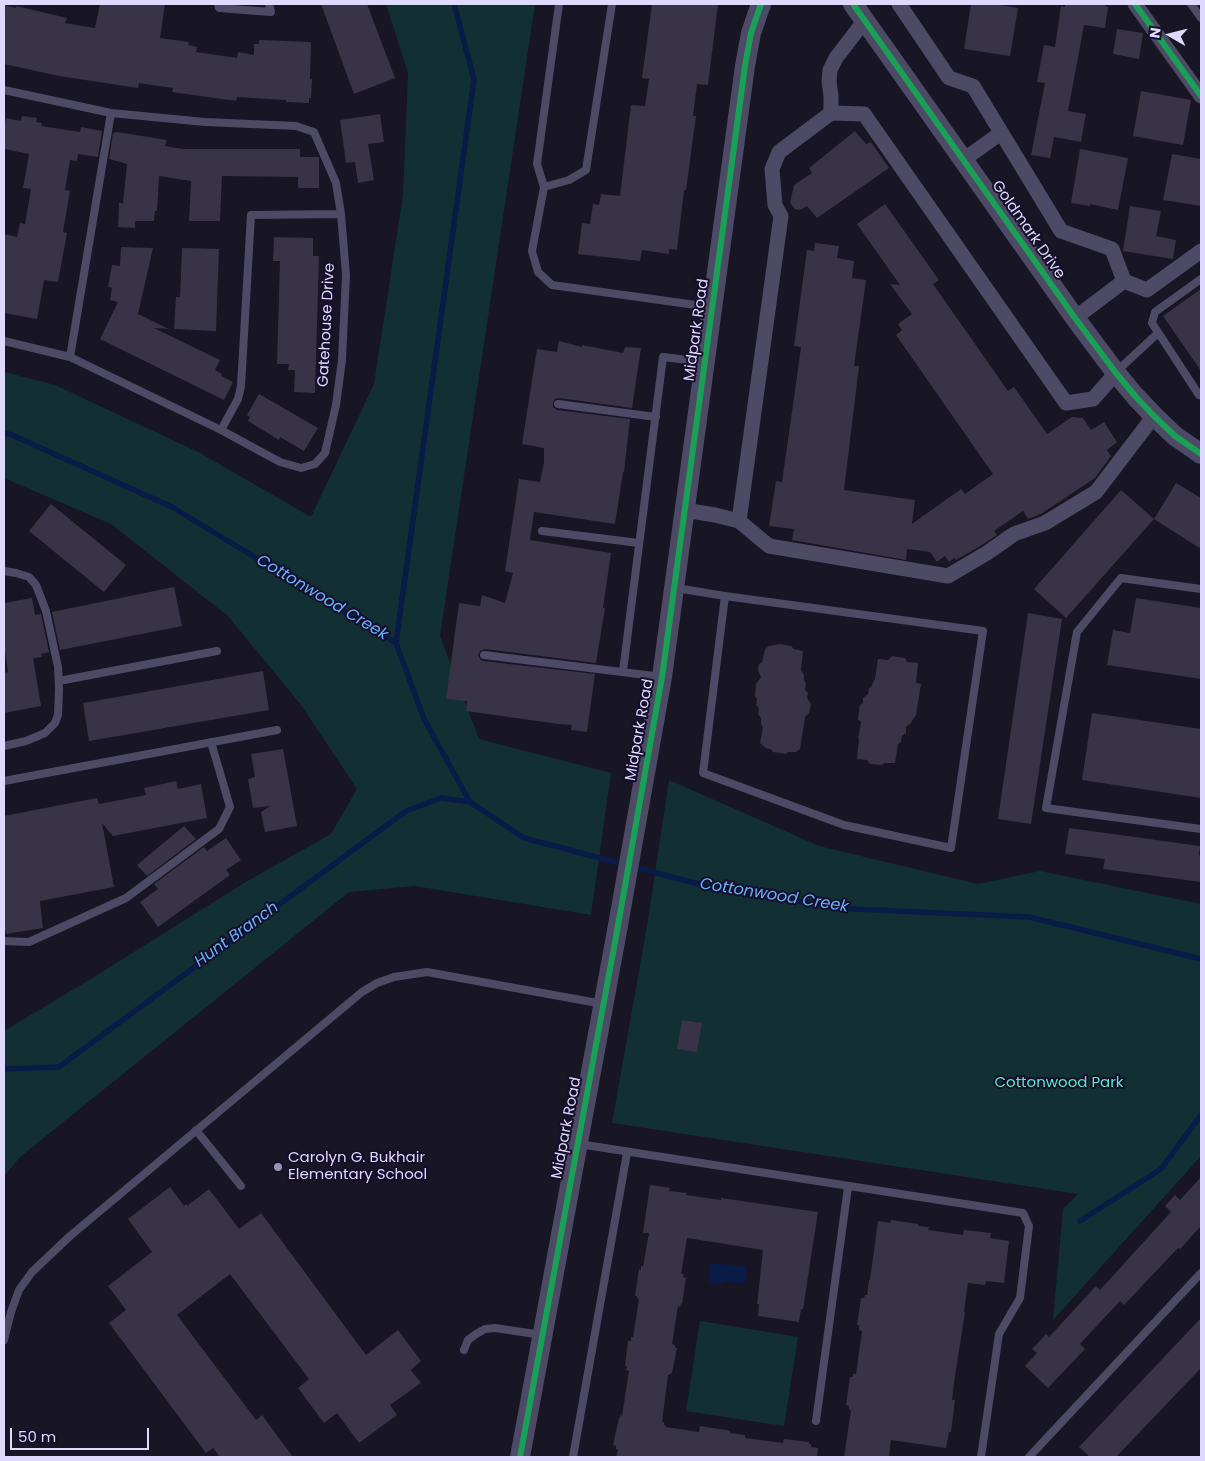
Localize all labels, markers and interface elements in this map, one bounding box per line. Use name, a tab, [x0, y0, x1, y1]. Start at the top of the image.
north arrow	[1145, 10, 1195, 60]
text: N	[1145, 26, 1166, 40]
street label: Goldmark Drive	[987, 177, 1069, 283]
street label: Gatehouse Drive	[315, 263, 339, 387]
street label: Midpark Road	[681, 278, 713, 382]
water label: Cottonwood Creek	[253, 551, 391, 645]
street label: Midpark Road	[622, 678, 658, 782]
water label: Cottonwood Creek	[698, 875, 850, 917]
water label: Hunt Branch	[191, 898, 283, 972]
park label: Cottonwood Park	[994, 1074, 1124, 1092]
street label: Midpark Road	[548, 1076, 586, 1180]
place label: Carolyn G. Bukhair Elementary School	[288, 1149, 427, 1184]
marker: Carolyn G. Bukhair Elementary School	[272, 1161, 284, 1173]
scale bar	[12, 1418, 151, 1450]
text: 50 m	[18, 1426, 56, 1447]

